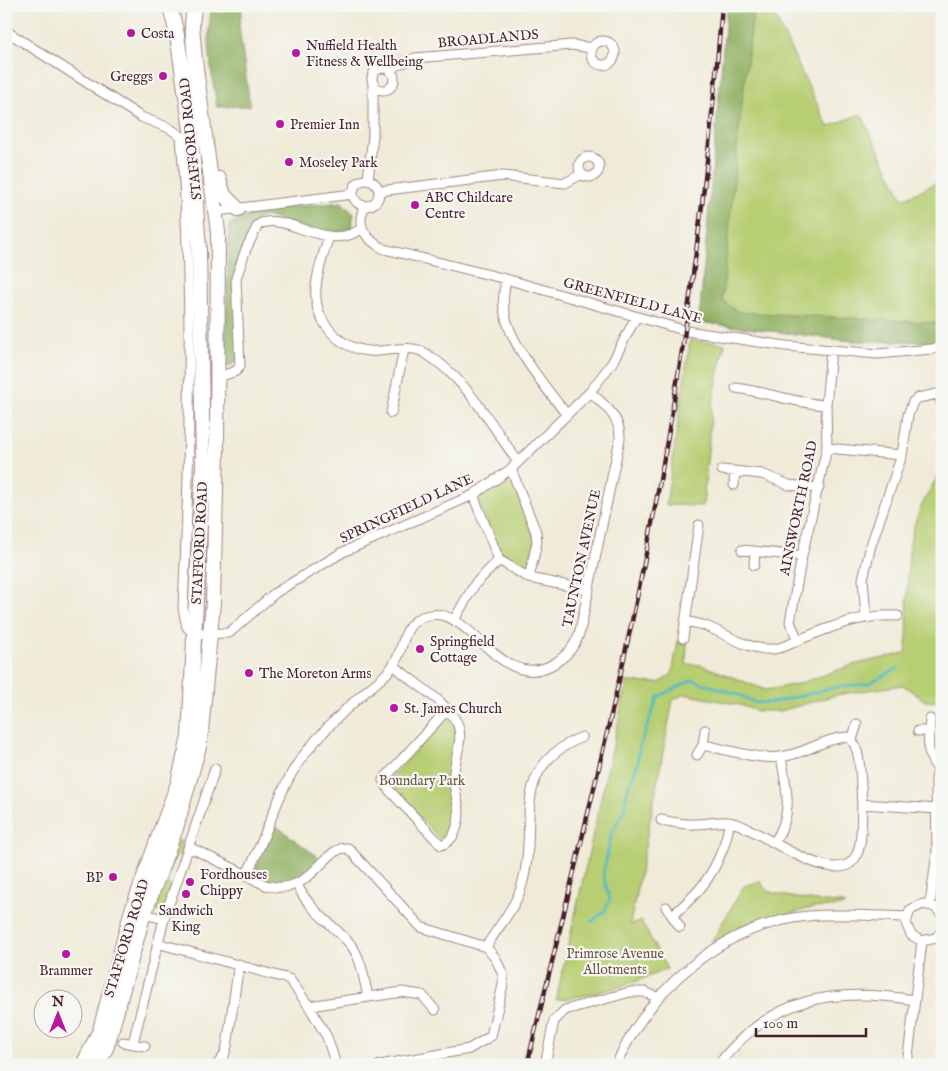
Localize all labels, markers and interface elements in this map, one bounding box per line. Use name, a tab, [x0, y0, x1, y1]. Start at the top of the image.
place label: Costa	[141, 25, 175, 43]
street label: BROADLANDS	[437, 26, 539, 52]
marker: Costa	[125, 27, 137, 39]
place label: Nuffield Health Fitness & Wellbeing	[306, 37, 424, 71]
marker: Nuffield Health Fitness & Wellbeing	[290, 47, 302, 59]
place label: Greggs	[110, 68, 153, 86]
marker: Greggs	[157, 70, 169, 82]
street label: STAFFORD ROAD	[176, 77, 206, 201]
place label: Premier Inn	[290, 116, 360, 134]
marker: Premier Inn	[274, 118, 286, 130]
place label: Moseley Park	[299, 154, 378, 172]
marker: Moseley Park	[283, 156, 295, 168]
place label: ABC Childcare Centre	[424, 189, 513, 223]
marker: ABC Childcare Centre	[409, 199, 421, 211]
street label: GREENFIELD LANE	[561, 274, 705, 328]
street label: AINSWORTH ROAD	[776, 439, 822, 578]
street label: SPRINGFIELD LANE	[337, 470, 476, 548]
street label: STAFFORD ROAD	[188, 481, 212, 605]
street label: TAUNTON AVENUE	[559, 487, 605, 629]
place label: Springfield Cottage	[430, 633, 495, 667]
marker: Springfield Cottage	[414, 643, 426, 655]
place label: The Moreton Arms	[259, 665, 371, 683]
marker: The Moreton Arms	[243, 667, 255, 679]
place label: St. James Church	[404, 700, 502, 718]
marker: St. James Church	[388, 702, 400, 714]
park label: Boundary Park	[379, 772, 466, 790]
place label: Fordhouses Chippy	[200, 866, 267, 900]
place label: BP	[86, 869, 103, 887]
marker: BP	[107, 871, 119, 883]
marker: Fordhouses Chippy	[184, 876, 196, 888]
street label: STAFFORD ROAD	[100, 877, 154, 1000]
marker: Sandwich King	[180, 888, 192, 900]
place label: Sandwich King	[159, 902, 214, 936]
park label: Primrose Avenue Allotments	[566, 945, 664, 979]
marker: Brammer	[60, 948, 72, 960]
place label: Brammer	[39, 962, 93, 980]
north arrow	[32, 988, 82, 1038]
text: N	[51, 993, 64, 1011]
scale bar	[756, 1006, 866, 1038]
text: 100 m	[763, 1014, 799, 1033]

